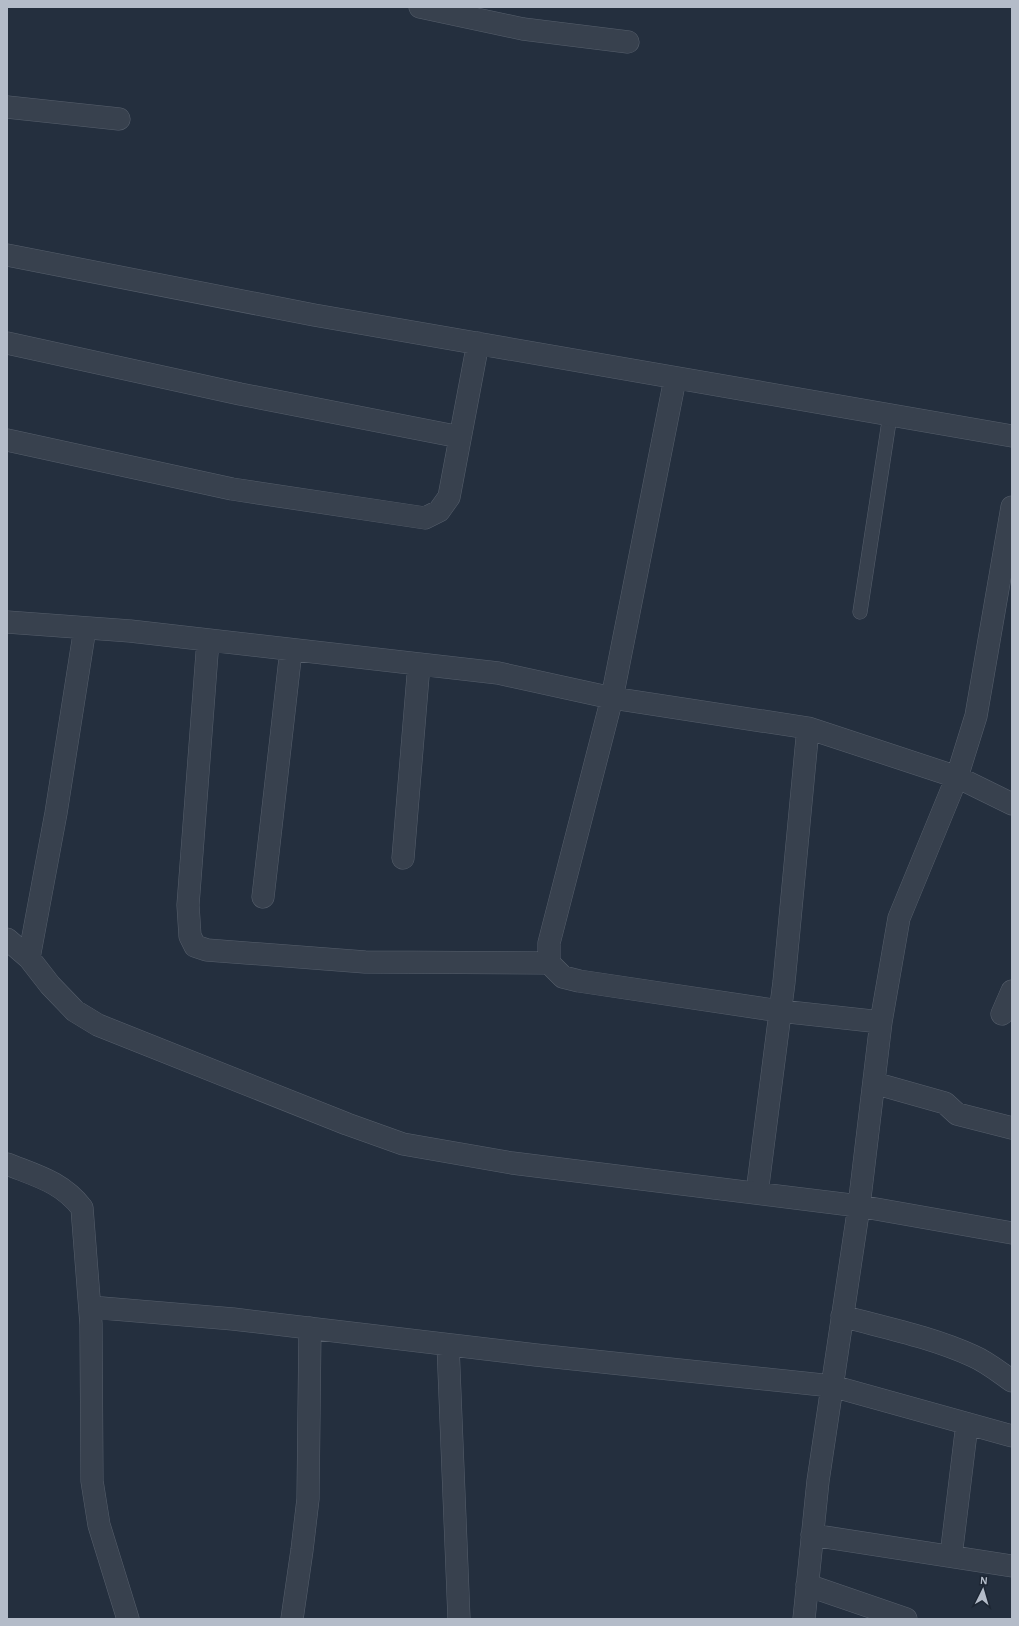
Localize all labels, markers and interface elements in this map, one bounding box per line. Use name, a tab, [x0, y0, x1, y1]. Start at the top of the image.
north arrow	[963, 1570, 1003, 1610]
text: N	[980, 1575, 988, 1586]

